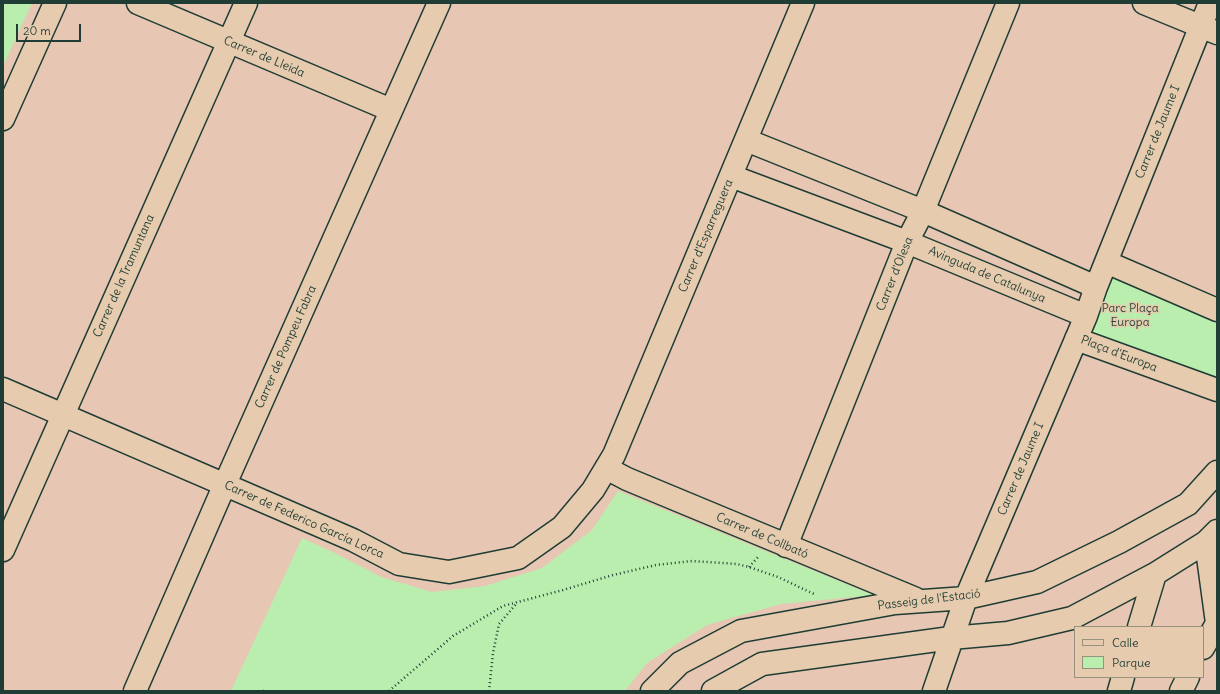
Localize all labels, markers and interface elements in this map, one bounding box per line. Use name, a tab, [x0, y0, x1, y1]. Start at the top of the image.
scale bar	[18, 16, 83, 42]
text: 20 m	[23, 23, 51, 38]
street label: Carrer de Lleida	[221, 33, 307, 81]
street label: Carrer de Jaume I	[1133, 83, 1183, 181]
street label: Carrer d'Esparreguera	[676, 177, 736, 295]
street label: Carrer de la Tramuntana	[90, 212, 158, 340]
street label: Carrer d'Olesa	[874, 235, 916, 313]
street label: Avinguda de Catalunya	[926, 244, 1048, 306]
street label: Carrer de Pompeu Fabra	[252, 283, 320, 411]
park label: Parc Plaça Europa	[1101, 302, 1159, 330]
street label: Plaça d'Europa	[1079, 333, 1159, 375]
street label: Carrer de Jaume I	[995, 420, 1047, 518]
street label: Carrer de Federico García Lorca	[222, 478, 386, 562]
street label: Carrer de Collbató	[714, 510, 810, 562]
street label: Passeig de l'Estació	[877, 587, 981, 613]
legend	[1074, 626, 1204, 678]
text: Calle	[1112, 635, 1139, 650]
text: Parque	[1112, 655, 1151, 670]

